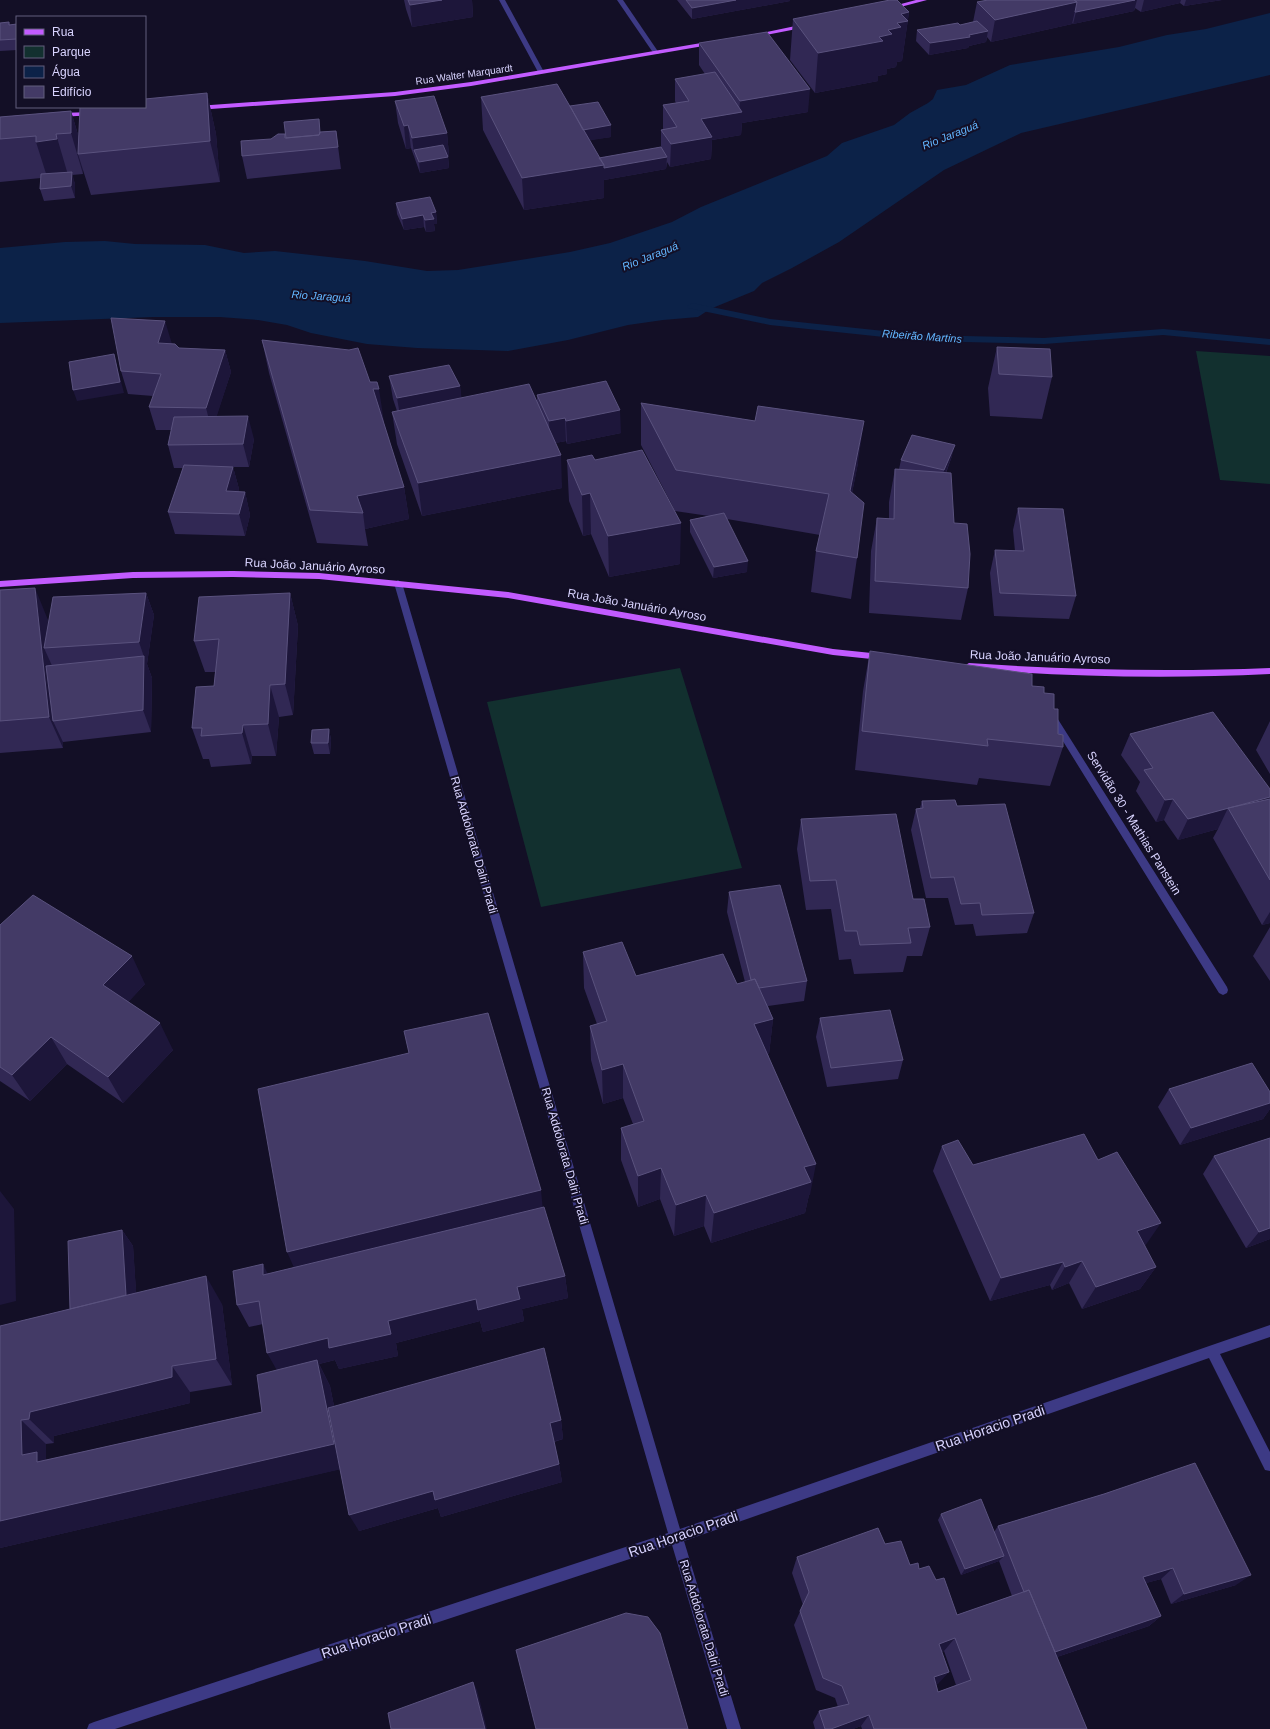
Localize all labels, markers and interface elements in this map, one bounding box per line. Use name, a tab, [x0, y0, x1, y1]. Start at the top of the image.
legend	[16, 16, 146, 108]
text: Rua	[52, 25, 74, 39]
text: Parque	[52, 45, 91, 59]
street label: Rua Walter Marquardt	[415, 62, 514, 87]
text: Água	[52, 64, 80, 79]
text: Edifício	[52, 85, 92, 99]
water label: Rio Jaraguá	[920, 118, 980, 152]
water label: Rio Jaraguá	[620, 239, 680, 273]
water label: Rio Jaraguá	[291, 288, 351, 304]
water label: Ribeirão Martins	[882, 327, 963, 345]
street label: Rua João Januário Ayroso	[244, 555, 386, 577]
street label: Rua João Januário Ayroso	[567, 586, 708, 624]
street label: Rua João Januário Ayroso	[970, 648, 1111, 666]
street label: Servidão 30 - Mathias Panstein	[1084, 749, 1184, 897]
street label: Rua Addolorata Dalri Pradi	[448, 775, 500, 915]
street label: Rua Addolorata Dalri Pradi	[539, 1086, 591, 1226]
street label: Rua Horacio Pradi	[933, 1402, 1047, 1454]
street label: Rua Horacio Pradi	[626, 1508, 740, 1560]
street label: Rua Addolorata Dalri Pradi	[677, 1558, 731, 1698]
street label: Rua Horacio Pradi	[319, 1611, 433, 1661]

